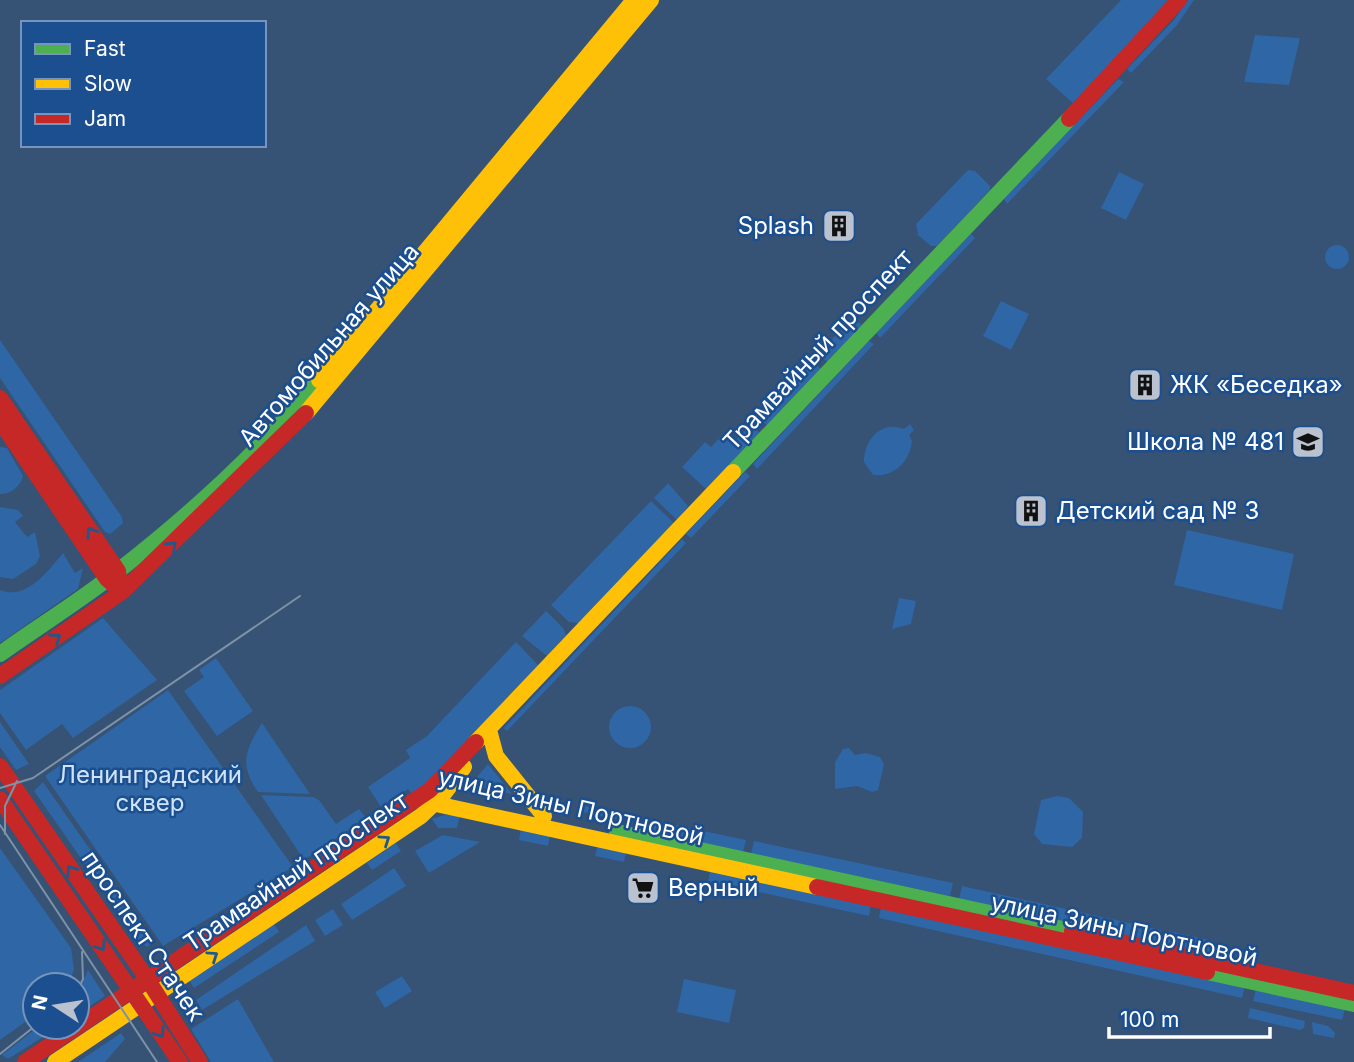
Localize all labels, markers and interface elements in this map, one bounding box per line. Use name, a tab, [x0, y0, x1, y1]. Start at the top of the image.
legend	[21, 21, 266, 147]
text: Fast	[84, 36, 126, 61]
text: Slow	[84, 71, 132, 96]
text: Jam	[84, 106, 126, 131]
building icon: Splash	[820, 207, 858, 245]
place label: Splash	[738, 211, 814, 240]
street label: Автомобильная улица	[232, 237, 425, 452]
street label: Трамвайный проспект	[717, 243, 918, 456]
building icon: ЖК «Беседка»	[1126, 366, 1164, 404]
place label: ЖК «Беседка»	[1170, 370, 1343, 399]
school or university icon: Школа № 481	[1289, 423, 1327, 461]
place label: Школа № 481	[1127, 427, 1284, 456]
building icon: Детский сад № 3	[1012, 492, 1050, 530]
place label: Детский сад № 3	[1056, 496, 1259, 525]
one-way arrow	[87, 527, 100, 540]
one-way arrow	[164, 541, 177, 554]
one-way arrow	[48, 634, 61, 646]
park label: Ленинградский сквер	[58, 760, 242, 817]
street label: улица Зины Портновой	[435, 762, 707, 851]
street label: Трамвайный проспект	[178, 786, 413, 957]
one-way arrow	[377, 836, 390, 848]
street label: проспект Стачек	[76, 845, 211, 1026]
one-way arrow	[67, 865, 79, 878]
supermarket icon: Верный	[624, 869, 662, 907]
place label: Верный	[668, 873, 758, 902]
street label: улица Зины Портновой	[988, 887, 1260, 972]
one-way arrow	[93, 938, 106, 951]
one-way arrow	[205, 952, 218, 964]
north arrow	[21, 971, 91, 1041]
text: N	[27, 993, 53, 1012]
scale bar	[1109, 996, 1270, 1040]
text: 100 m	[1120, 1007, 1179, 1032]
one-way arrow	[152, 1025, 165, 1038]

